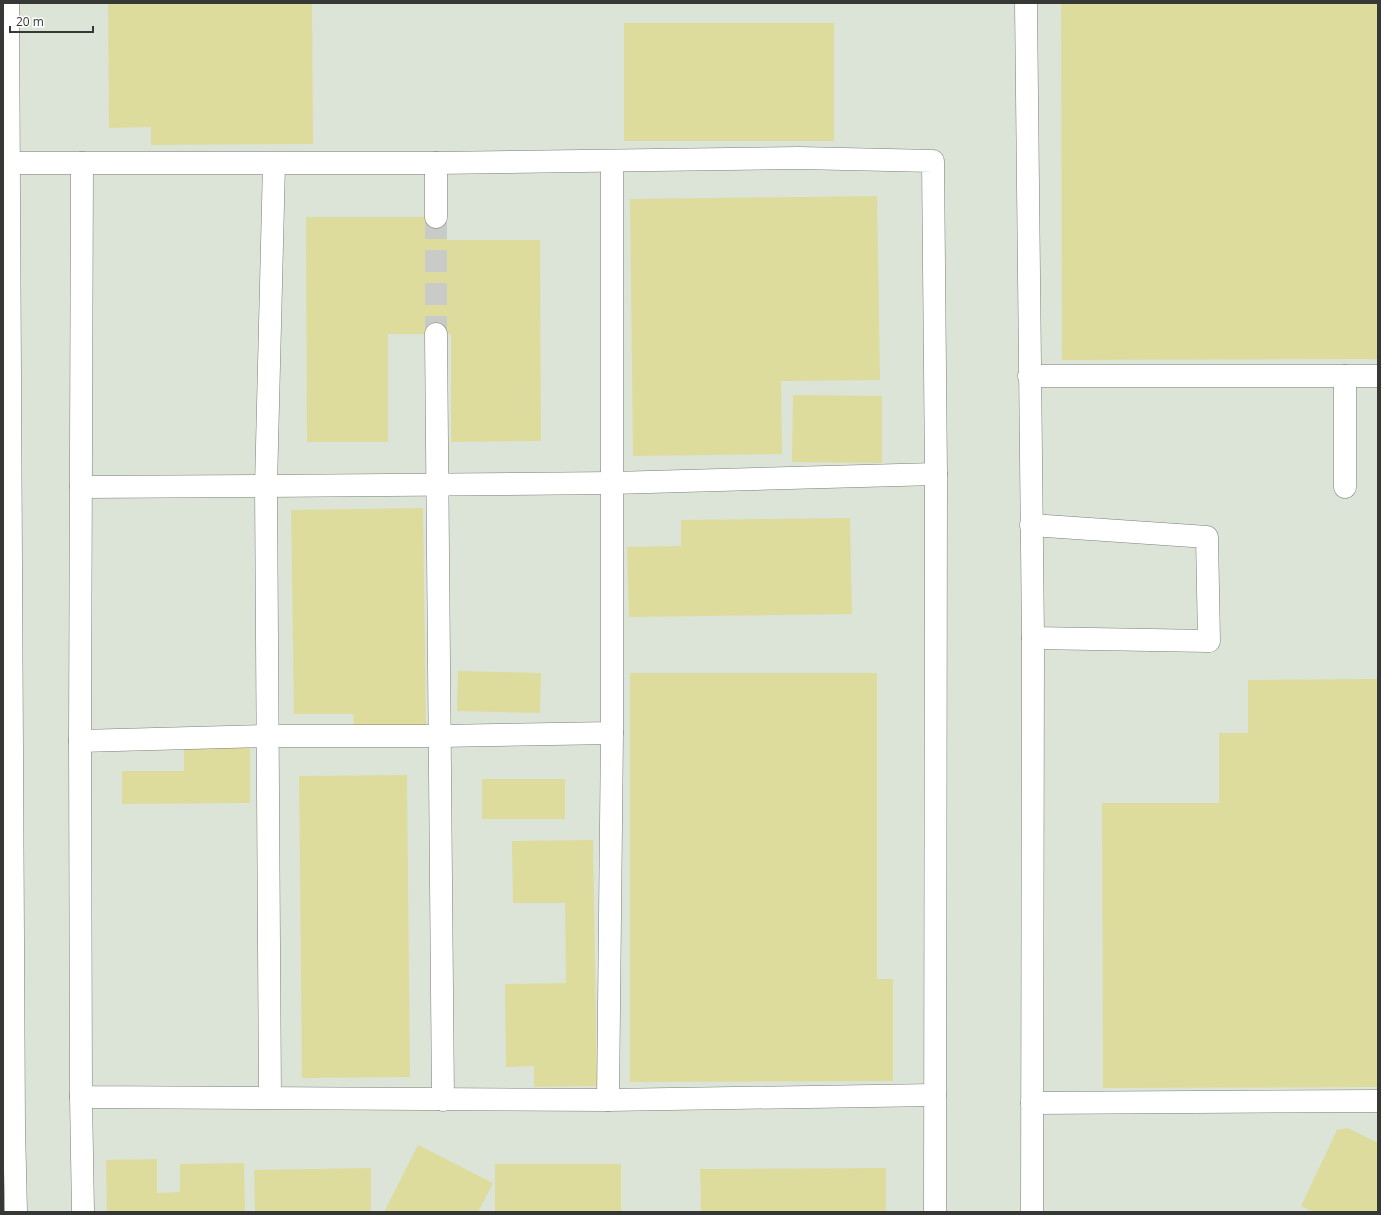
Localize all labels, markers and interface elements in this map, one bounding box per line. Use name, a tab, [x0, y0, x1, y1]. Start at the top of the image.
scale bar	[10, 8, 93, 34]
text: 20 m	[16, 13, 44, 30]

